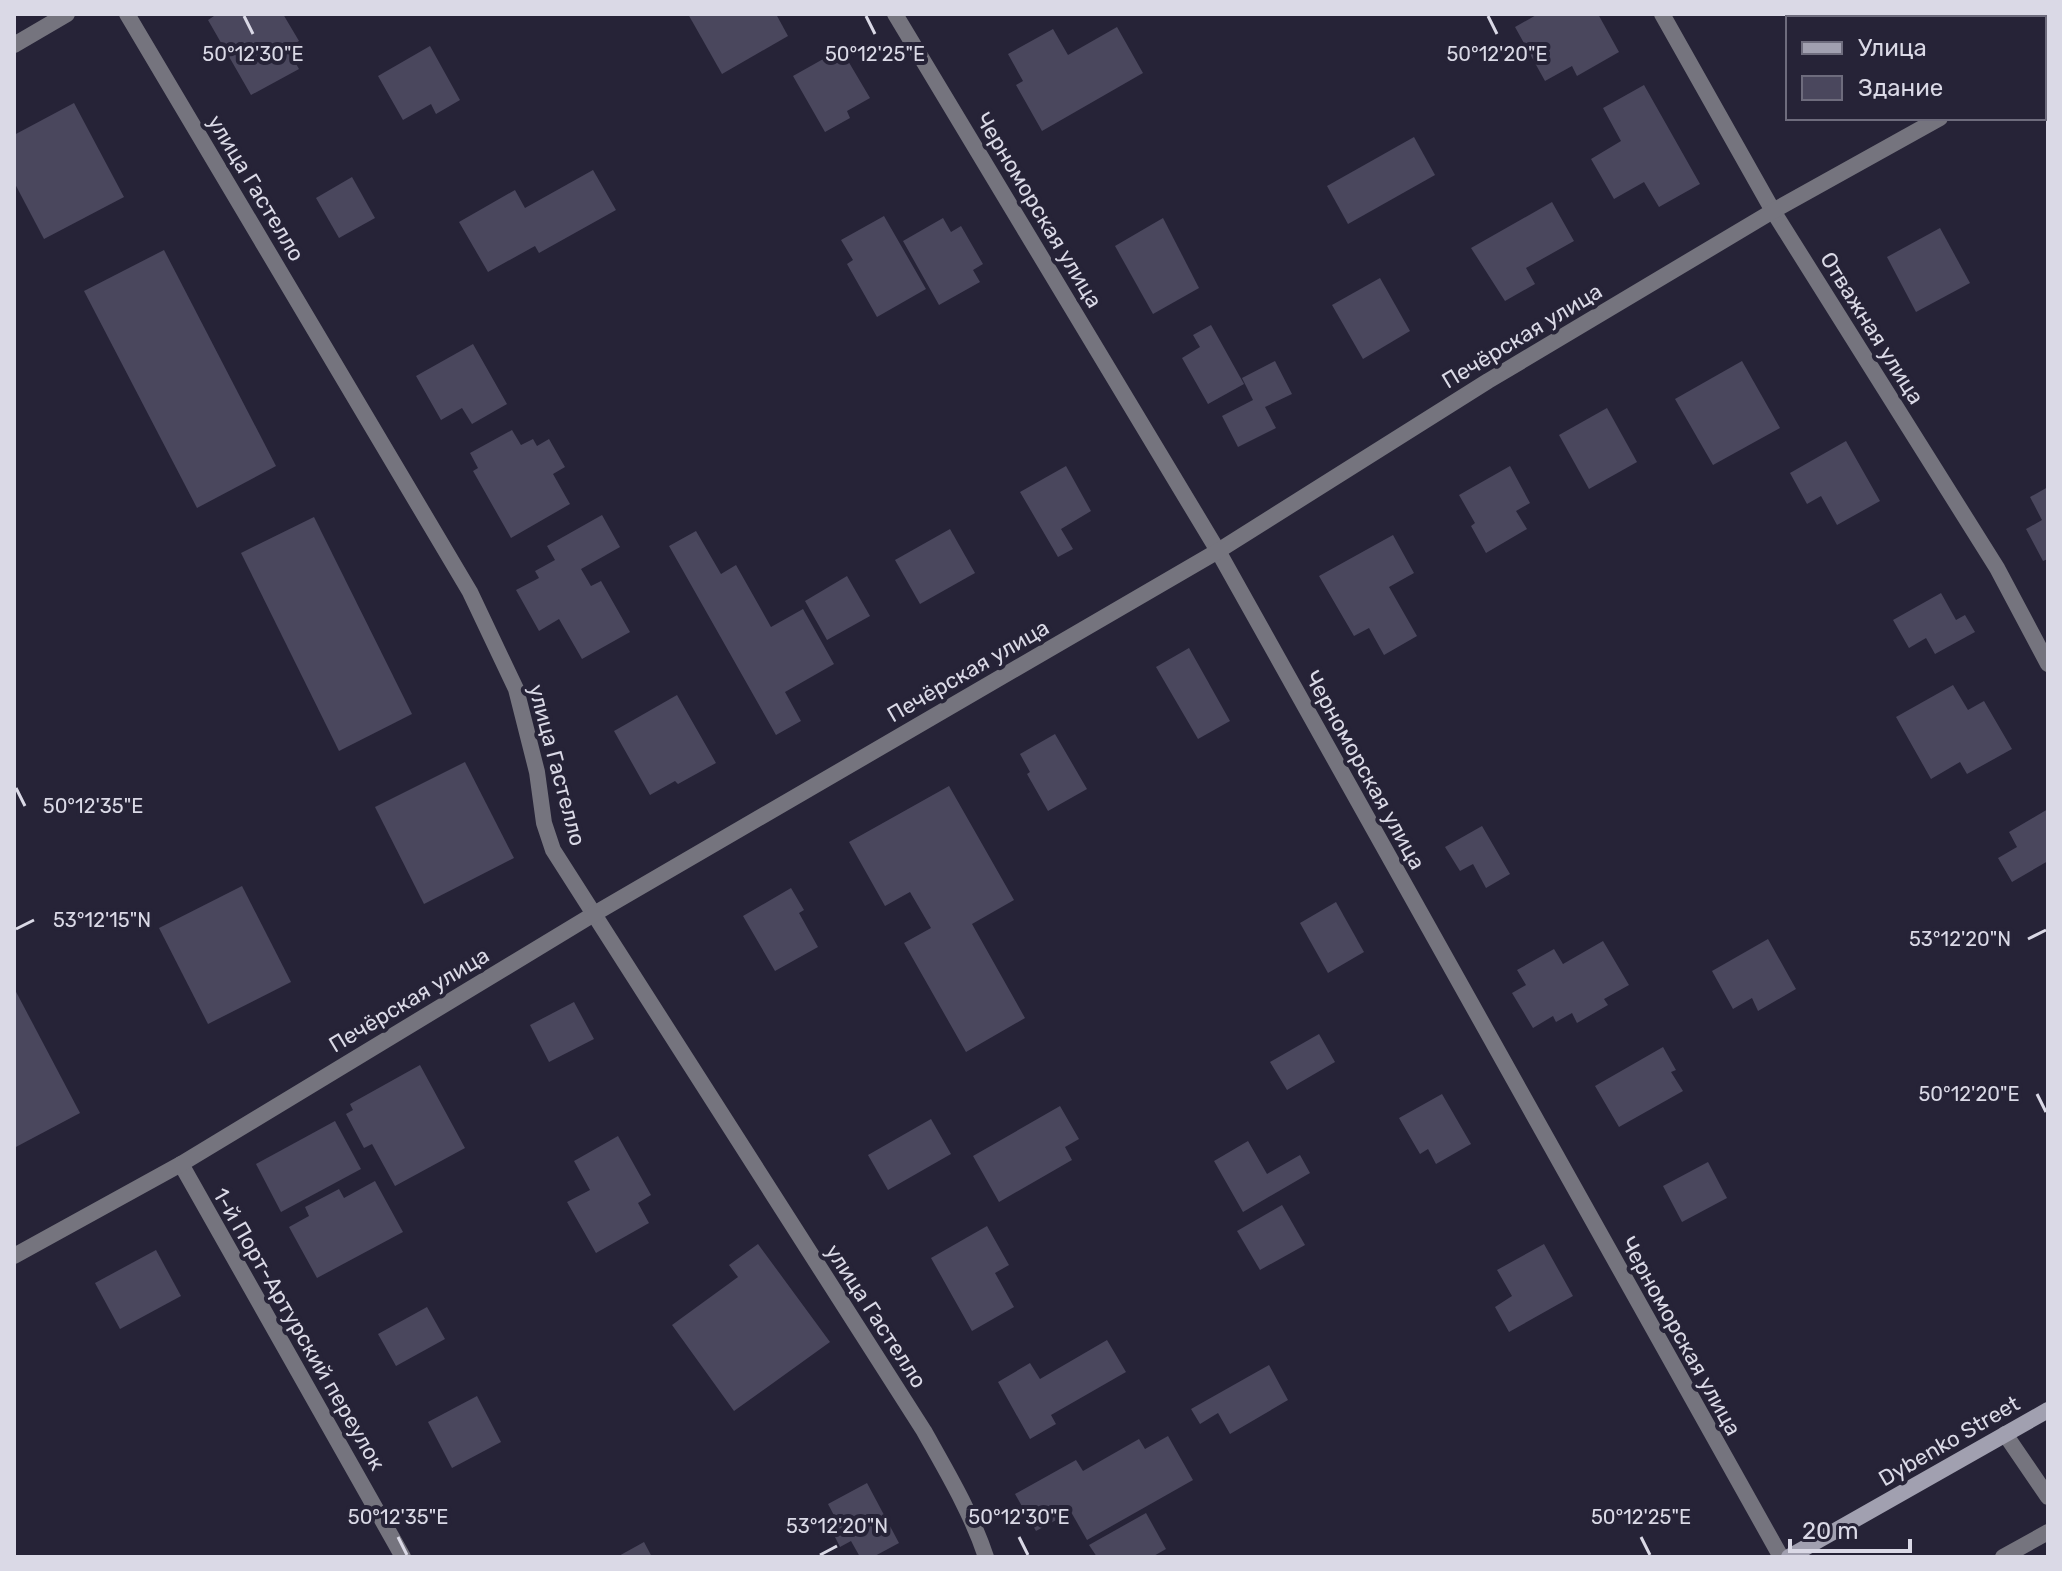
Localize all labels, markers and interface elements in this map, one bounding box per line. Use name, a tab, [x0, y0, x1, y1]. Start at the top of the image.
legend	[1786, 16, 2046, 120]
text: Улица	[1858, 34, 1927, 62]
text: 50°12'30"E	[202, 42, 304, 66]
text: 50°12'25"E	[825, 42, 925, 66]
text: 50°12'20"E	[1446, 42, 1548, 66]
text: Здание	[1858, 74, 1943, 102]
street label: Черноморская улица	[970, 107, 1108, 313]
street label: улица Гастелло	[202, 110, 310, 266]
street label: Отважная улица	[1814, 247, 1930, 409]
street label: Печёрская улица	[1437, 277, 1607, 395]
street label: Печёрская улица	[882, 614, 1054, 728]
street label: Черноморская улица	[1299, 666, 1431, 874]
street label: улица Гастелло	[522, 681, 592, 849]
text: 50°12'35"E	[43, 794, 143, 818]
text: 53°12'15"N	[53, 908, 151, 932]
text: 53°12'20"N	[1909, 927, 2011, 951]
street label: Печёрская улица	[324, 941, 494, 1059]
text: 50°12'20"E	[1918, 1082, 2020, 1106]
street label: 1-й Порт-Артурский переулок	[207, 1183, 391, 1475]
street label: Черноморская улица	[1615, 1232, 1747, 1440]
street label: улица Гастелло	[819, 1239, 933, 1393]
street label: Dybenko Street	[1874, 1389, 2025, 1492]
scale bar	[1790, 1503, 1910, 1553]
text: 50°12'35"E	[348, 1505, 448, 1529]
text: 50°12'30"E	[968, 1505, 1070, 1529]
text: 50°12'25"E	[1591, 1505, 1691, 1529]
text: 53°12'20"N	[786, 1514, 888, 1538]
text: 20 m	[1802, 1517, 1859, 1545]

